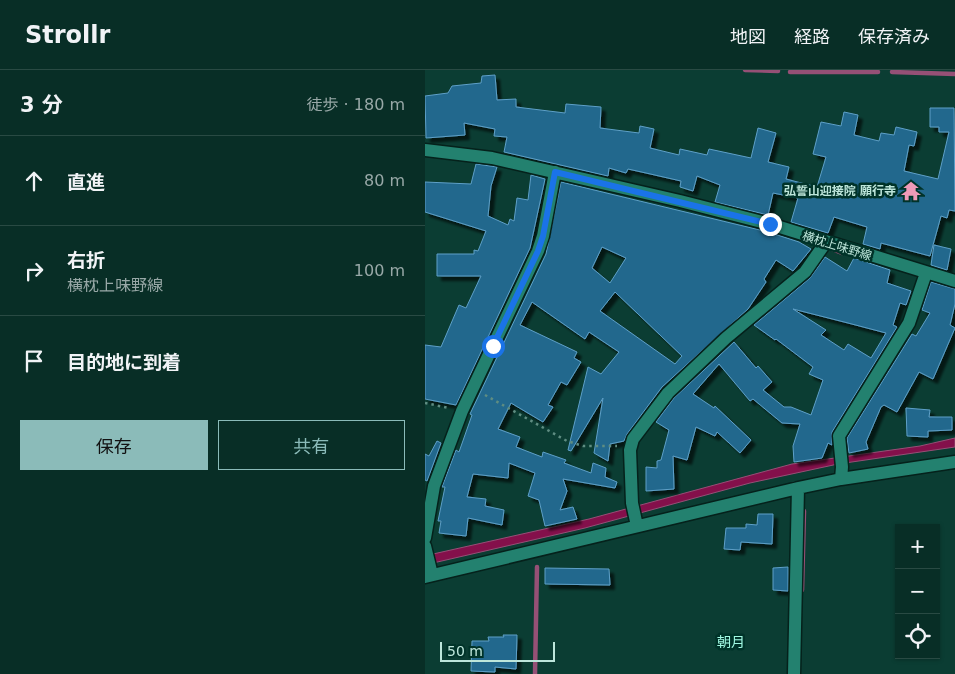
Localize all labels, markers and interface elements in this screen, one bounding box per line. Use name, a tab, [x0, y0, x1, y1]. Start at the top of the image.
text: Strollr	[25, 21, 110, 49]
text: 地図	[730, 26, 766, 47]
text: 経路	[794, 26, 830, 47]
text: 保存済み	[858, 26, 930, 47]
text: 3 分	[20, 93, 63, 117]
text: 徒歩 · 180 m	[307, 95, 405, 114]
icon: ahead	[20, 167, 48, 195]
text: 直進	[67, 171, 105, 193]
text: 80 m	[364, 171, 405, 190]
temple icon: 弘誓山迎接院 願行寺	[900, 180, 922, 202]
place label: 弘誓山迎接院 願行寺	[784, 184, 896, 198]
route end	[759, 213, 782, 236]
street label: 横枕上味野線	[801, 229, 873, 263]
text: 右折	[67, 249, 105, 271]
icon: right	[20, 257, 48, 285]
text: 100 m	[354, 261, 405, 280]
text: 横枕上味野線	[67, 276, 163, 295]
route start	[482, 335, 505, 358]
icon: arrive	[20, 347, 48, 375]
text: 目的地に到着	[67, 351, 181, 373]
button: 保存	[20, 420, 208, 470]
button: 共有	[218, 420, 405, 470]
map controls	[895, 524, 940, 659]
button: +	[895, 524, 940, 569]
button: −	[895, 569, 940, 614]
button: locate	[895, 614, 940, 659]
district label: 朝月	[717, 634, 745, 650]
scale bar	[440, 639, 555, 662]
text: 50 m	[447, 643, 483, 659]

